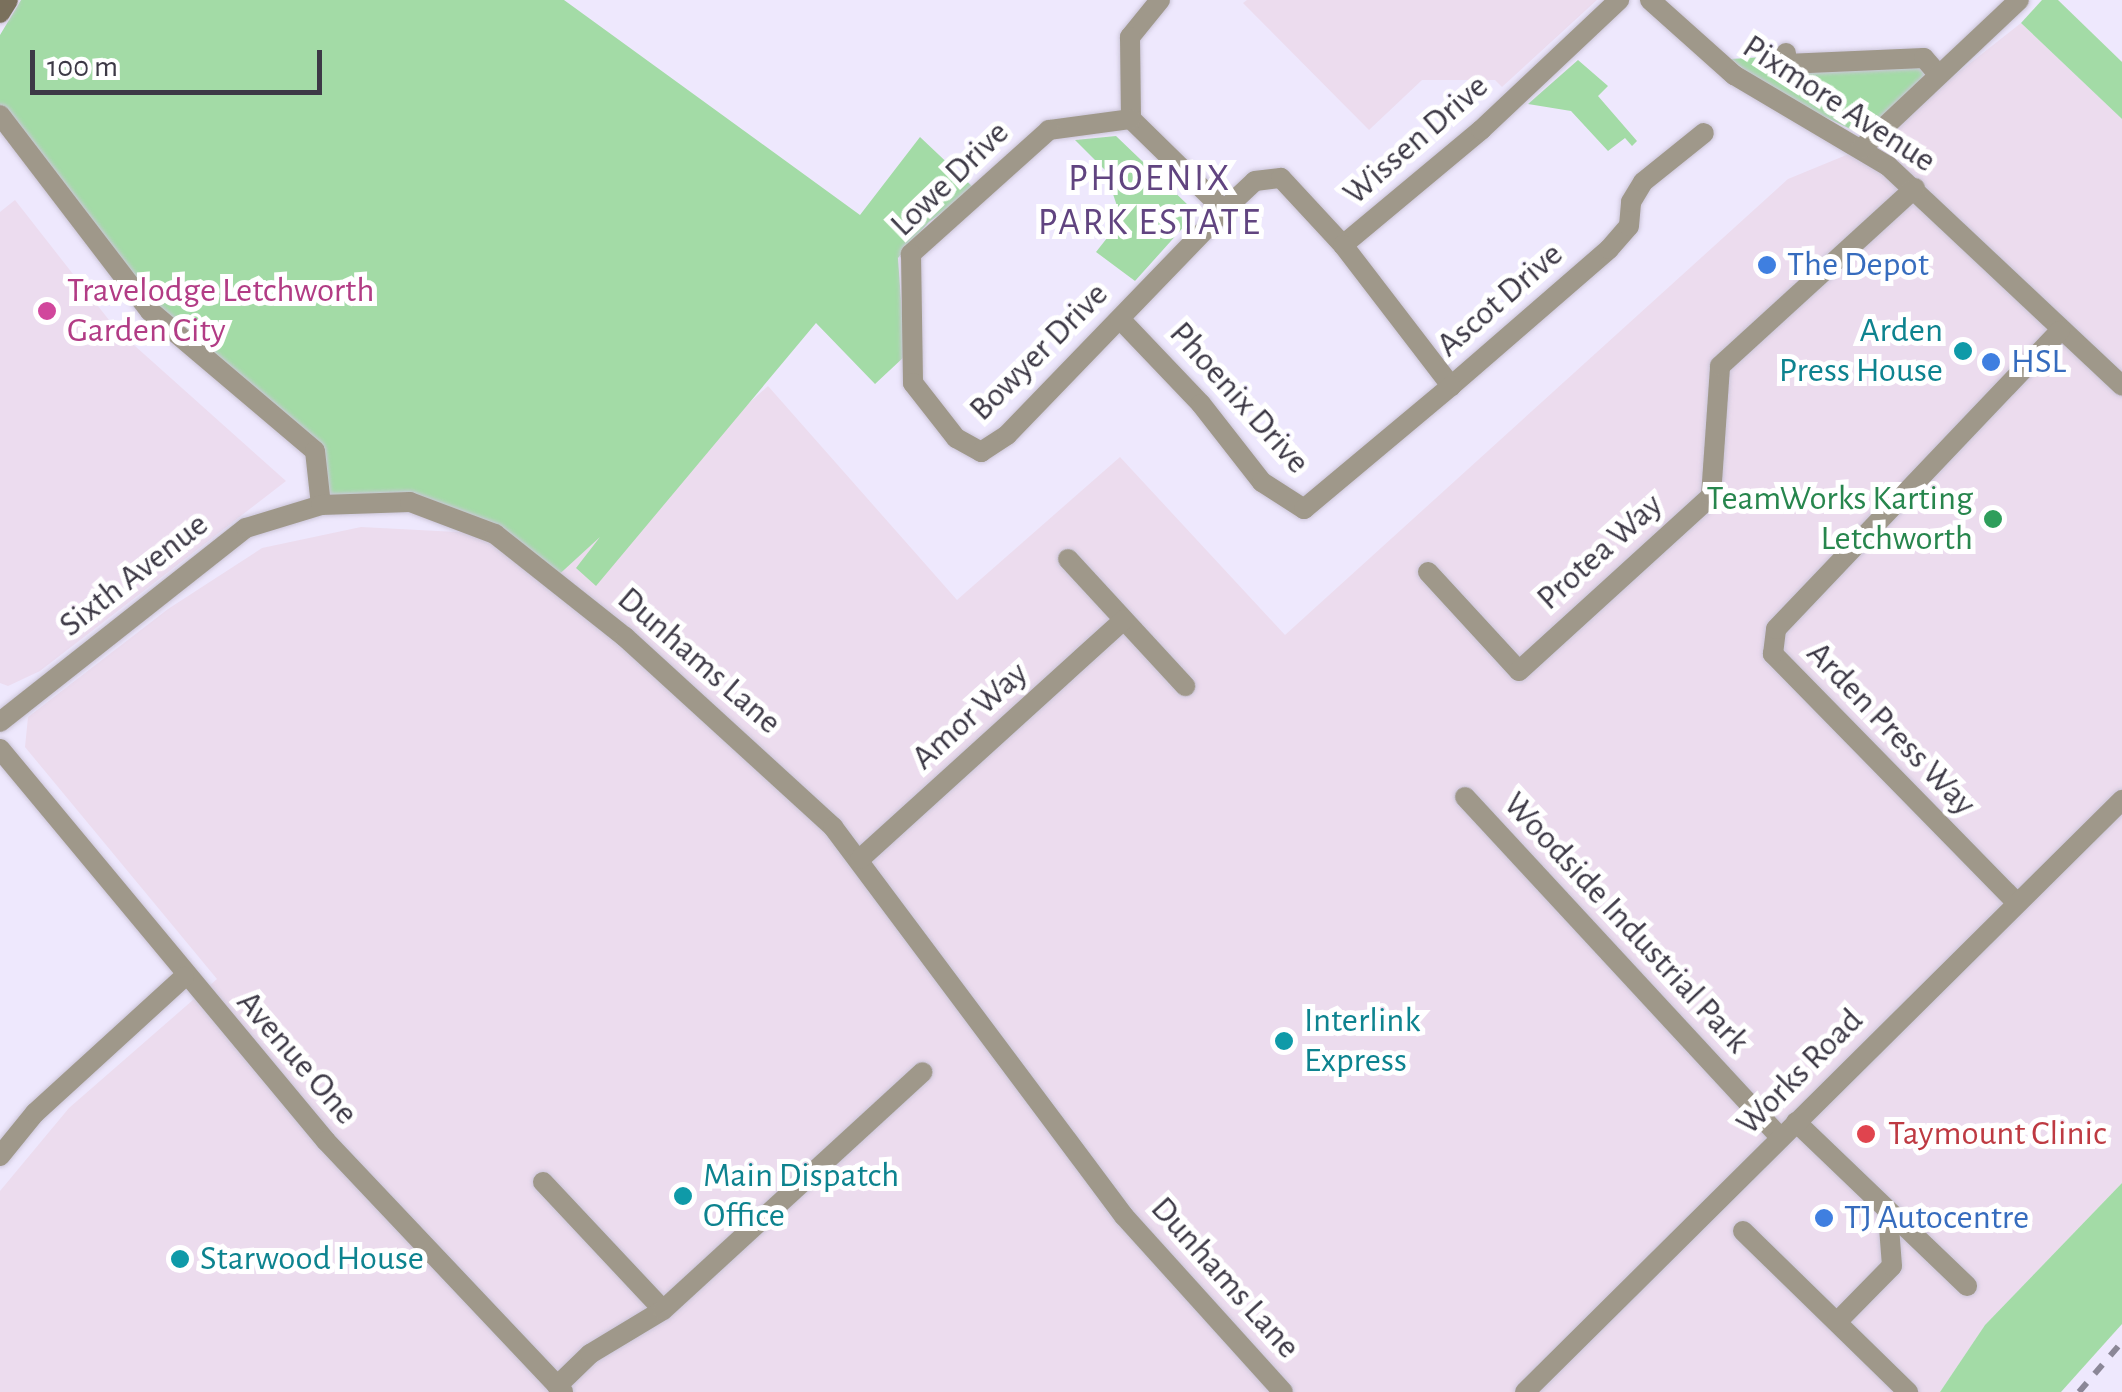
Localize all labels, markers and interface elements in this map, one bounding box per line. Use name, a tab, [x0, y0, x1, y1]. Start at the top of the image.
street label: Pixmore Avenue	[1734, 26, 1944, 182]
scale bar	[35, 30, 328, 92]
text: 100 m	[47, 52, 118, 82]
street label: Wissen Drive	[1335, 66, 1497, 214]
street label: Lowe Drive	[882, 112, 1018, 246]
district label: PHOENIX PARK ESTATE	[1038, 157, 1262, 246]
street label: Ascot Drive	[1428, 234, 1572, 366]
place label: The Depot	[1787, 244, 1929, 286]
marker: The Depot	[1756, 254, 1778, 276]
place label: Travelodge Letchworth Garden City	[67, 270, 374, 352]
street label: Bowyer Drive	[961, 274, 1117, 430]
marker: Travelodge Letchworth Garden City	[36, 300, 58, 322]
place label: Arden Press House	[1779, 310, 1943, 392]
street label: Phoenix Drive	[1160, 313, 1318, 483]
marker: Arden Press House	[1952, 340, 1974, 362]
place label: HSL	[2011, 341, 2066, 383]
marker: HSL	[1980, 351, 2002, 373]
place label: TeamWorks Karting Letchworth	[1707, 478, 1973, 560]
street label: Protea Way	[1528, 485, 1672, 619]
street label: Sixth Avenue	[51, 504, 217, 646]
marker: TeamWorks Karting Letchworth	[1982, 508, 2004, 530]
street label: Dunhams Lane	[608, 578, 790, 744]
street label: Arden Press Way	[1797, 633, 1985, 825]
street label: Amor Way	[903, 653, 1037, 779]
street label: Woodside Industrial Park	[1494, 784, 1758, 1062]
street label: Avenue One	[227, 982, 367, 1134]
place label: Interlink Express	[1304, 1000, 1420, 1082]
street label: Works Road	[1728, 1000, 1872, 1144]
marker: Interlink Express	[1273, 1030, 1295, 1052]
place label: Taymount Clinic	[1888, 1113, 2107, 1155]
marker: Taymount Clinic	[1853, 1121, 1879, 1147]
place label: Main Dispatch Office	[703, 1155, 899, 1237]
marker: Main Dispatch Office	[672, 1185, 694, 1207]
street label: Dunhams Lane	[1141, 1188, 1309, 1368]
place label: TJ Autocentre	[1844, 1197, 2029, 1239]
marker: TJ Autocentre	[1813, 1207, 1835, 1229]
place label: Starwood House	[200, 1238, 424, 1280]
marker: Starwood House	[169, 1248, 191, 1270]

